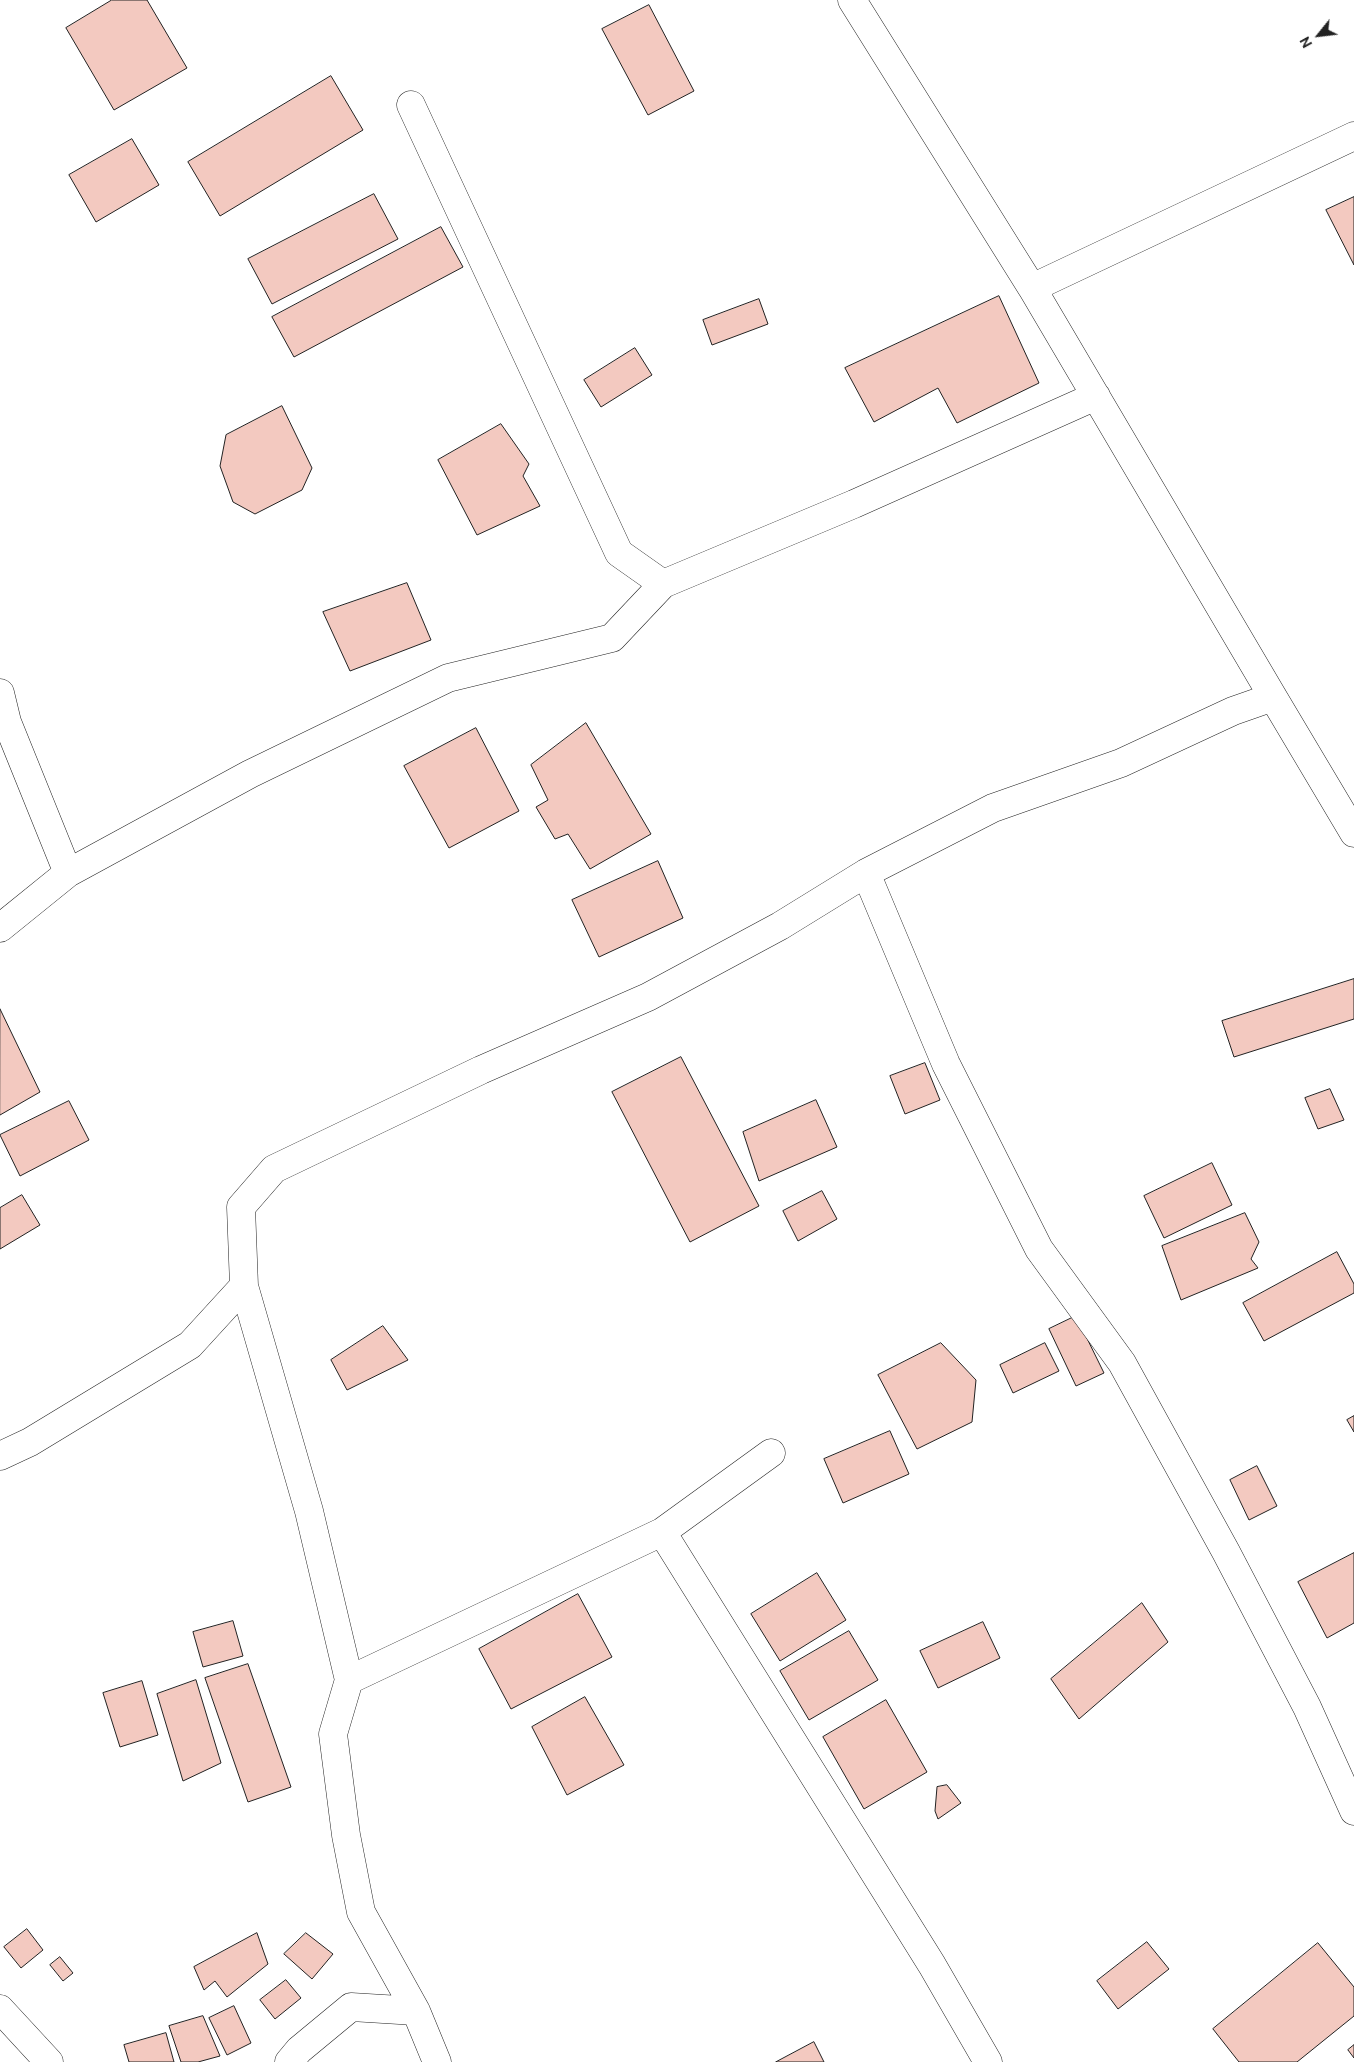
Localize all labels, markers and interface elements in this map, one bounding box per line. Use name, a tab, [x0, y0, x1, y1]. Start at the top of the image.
north arrow	[1294, 10, 1344, 60]
text: N	[1296, 34, 1315, 51]

